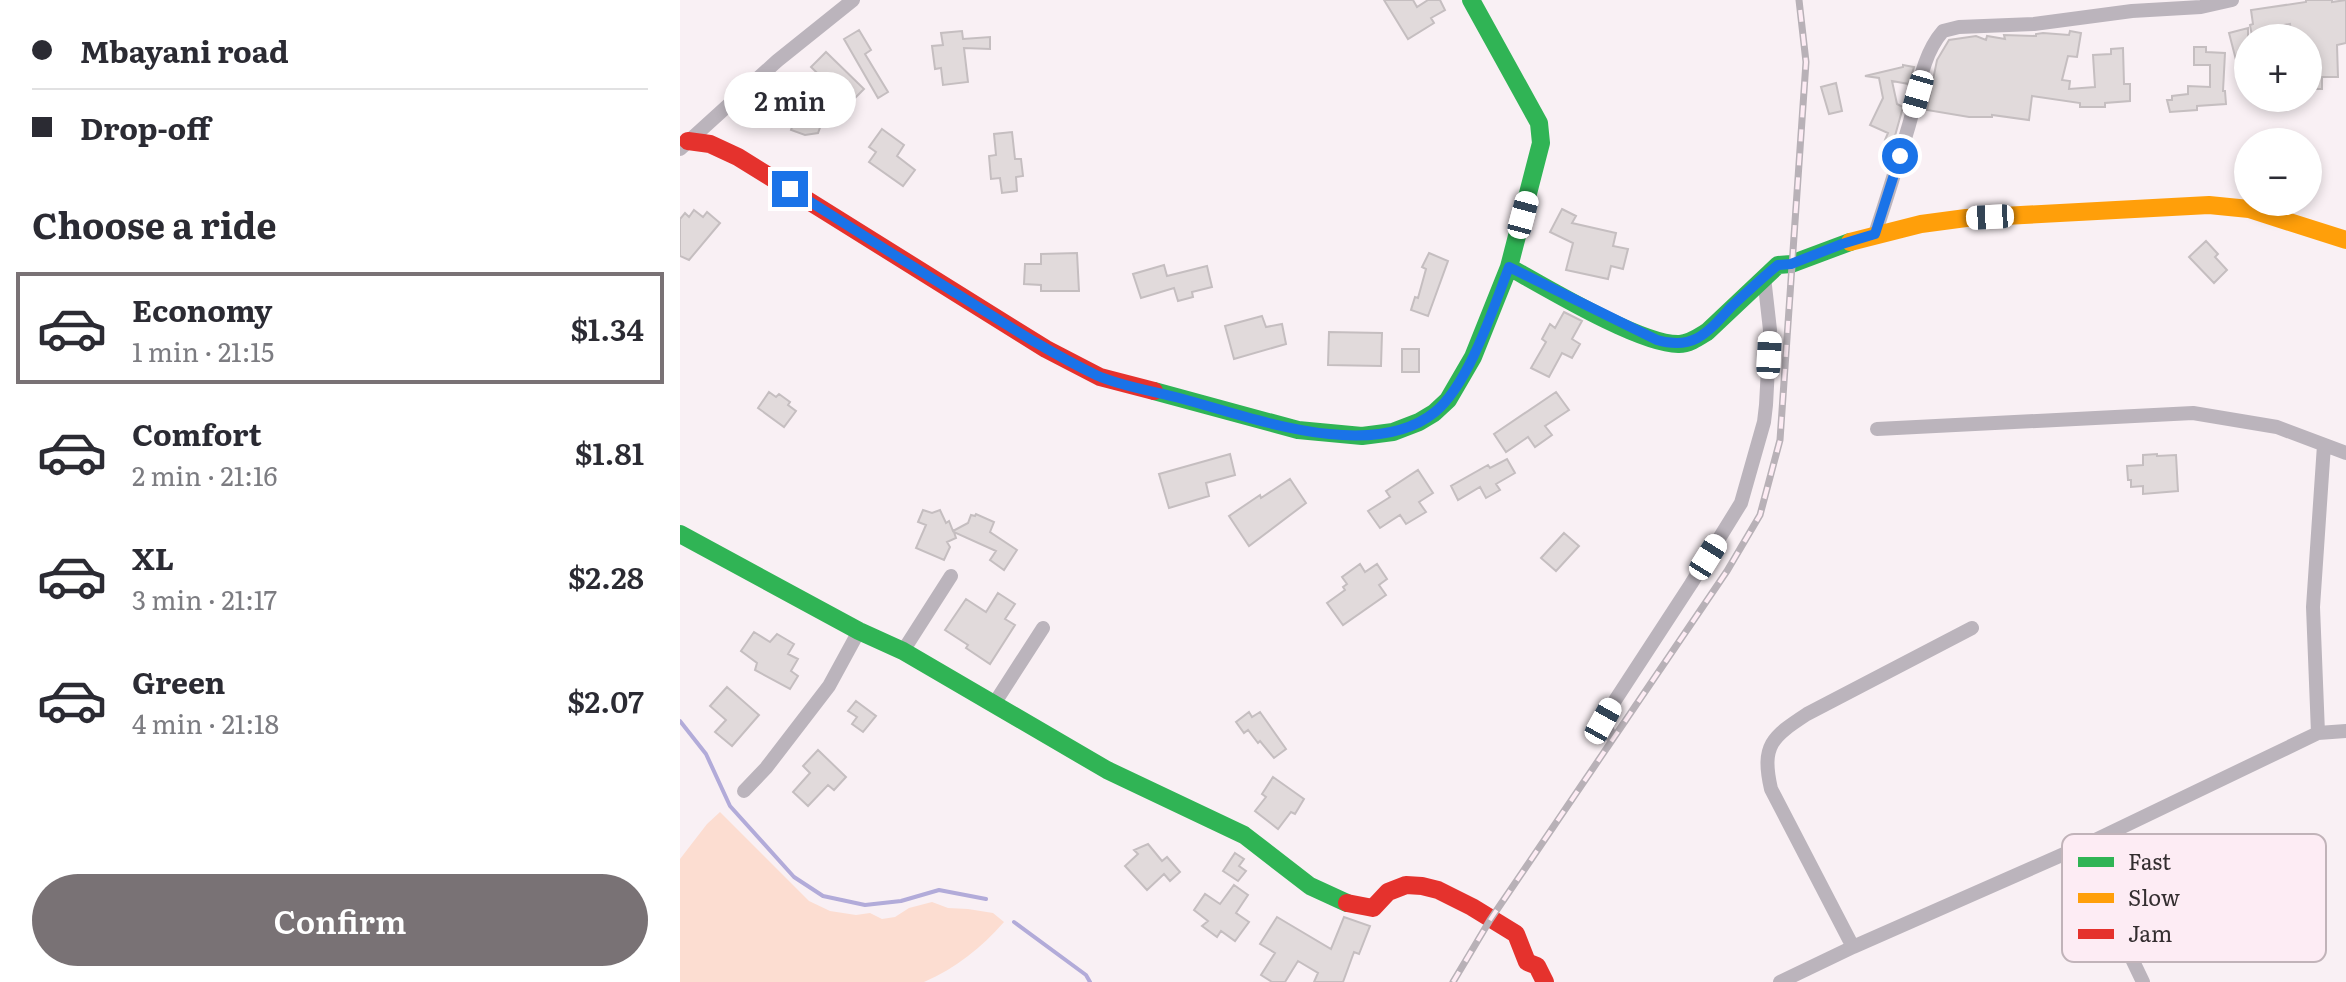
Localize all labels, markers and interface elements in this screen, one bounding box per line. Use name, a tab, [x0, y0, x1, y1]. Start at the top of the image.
map controls	[2234, 24, 2322, 216]
button: +	[2234, 24, 2322, 112]
text: Mbayani road	[80, 28, 289, 72]
car	[1900, 68, 1936, 120]
callout: 2 min	[724, 73, 856, 129]
text: 2 min	[754, 80, 826, 119]
text: Drop-off	[80, 105, 210, 149]
button: −	[2234, 128, 2322, 216]
route start	[1882, 138, 1918, 174]
route end	[772, 171, 808, 207]
car	[1505, 189, 1541, 241]
text: Choose a ride	[32, 197, 277, 250]
car	[1965, 204, 2015, 230]
text: Economy	[132, 287, 272, 331]
icon: car	[36, 292, 108, 364]
text: $1.34	[570, 306, 644, 350]
car	[1756, 330, 1782, 380]
text: 1 min · 21:15	[132, 331, 274, 370]
text: Comfort	[132, 411, 262, 455]
icon: car	[36, 416, 108, 488]
text: $1.81	[575, 430, 644, 474]
text: 2 min · 21:16	[132, 455, 278, 494]
car	[1685, 530, 1731, 584]
text: XL	[132, 535, 174, 579]
icon: car	[36, 540, 108, 612]
text: $2.28	[568, 554, 644, 598]
text: 3 min · 21:17	[132, 579, 277, 618]
text: Green	[132, 659, 225, 703]
icon: car	[36, 664, 108, 736]
text: $2.07	[567, 678, 644, 722]
car	[1581, 694, 1625, 748]
text: 4 min · 21:18	[132, 703, 279, 742]
legend	[2062, 834, 2326, 962]
text: Fast	[2128, 844, 2171, 877]
button: Confirm	[32, 874, 648, 966]
text: Slow	[2128, 880, 2180, 913]
text: Jam	[2128, 916, 2172, 949]

